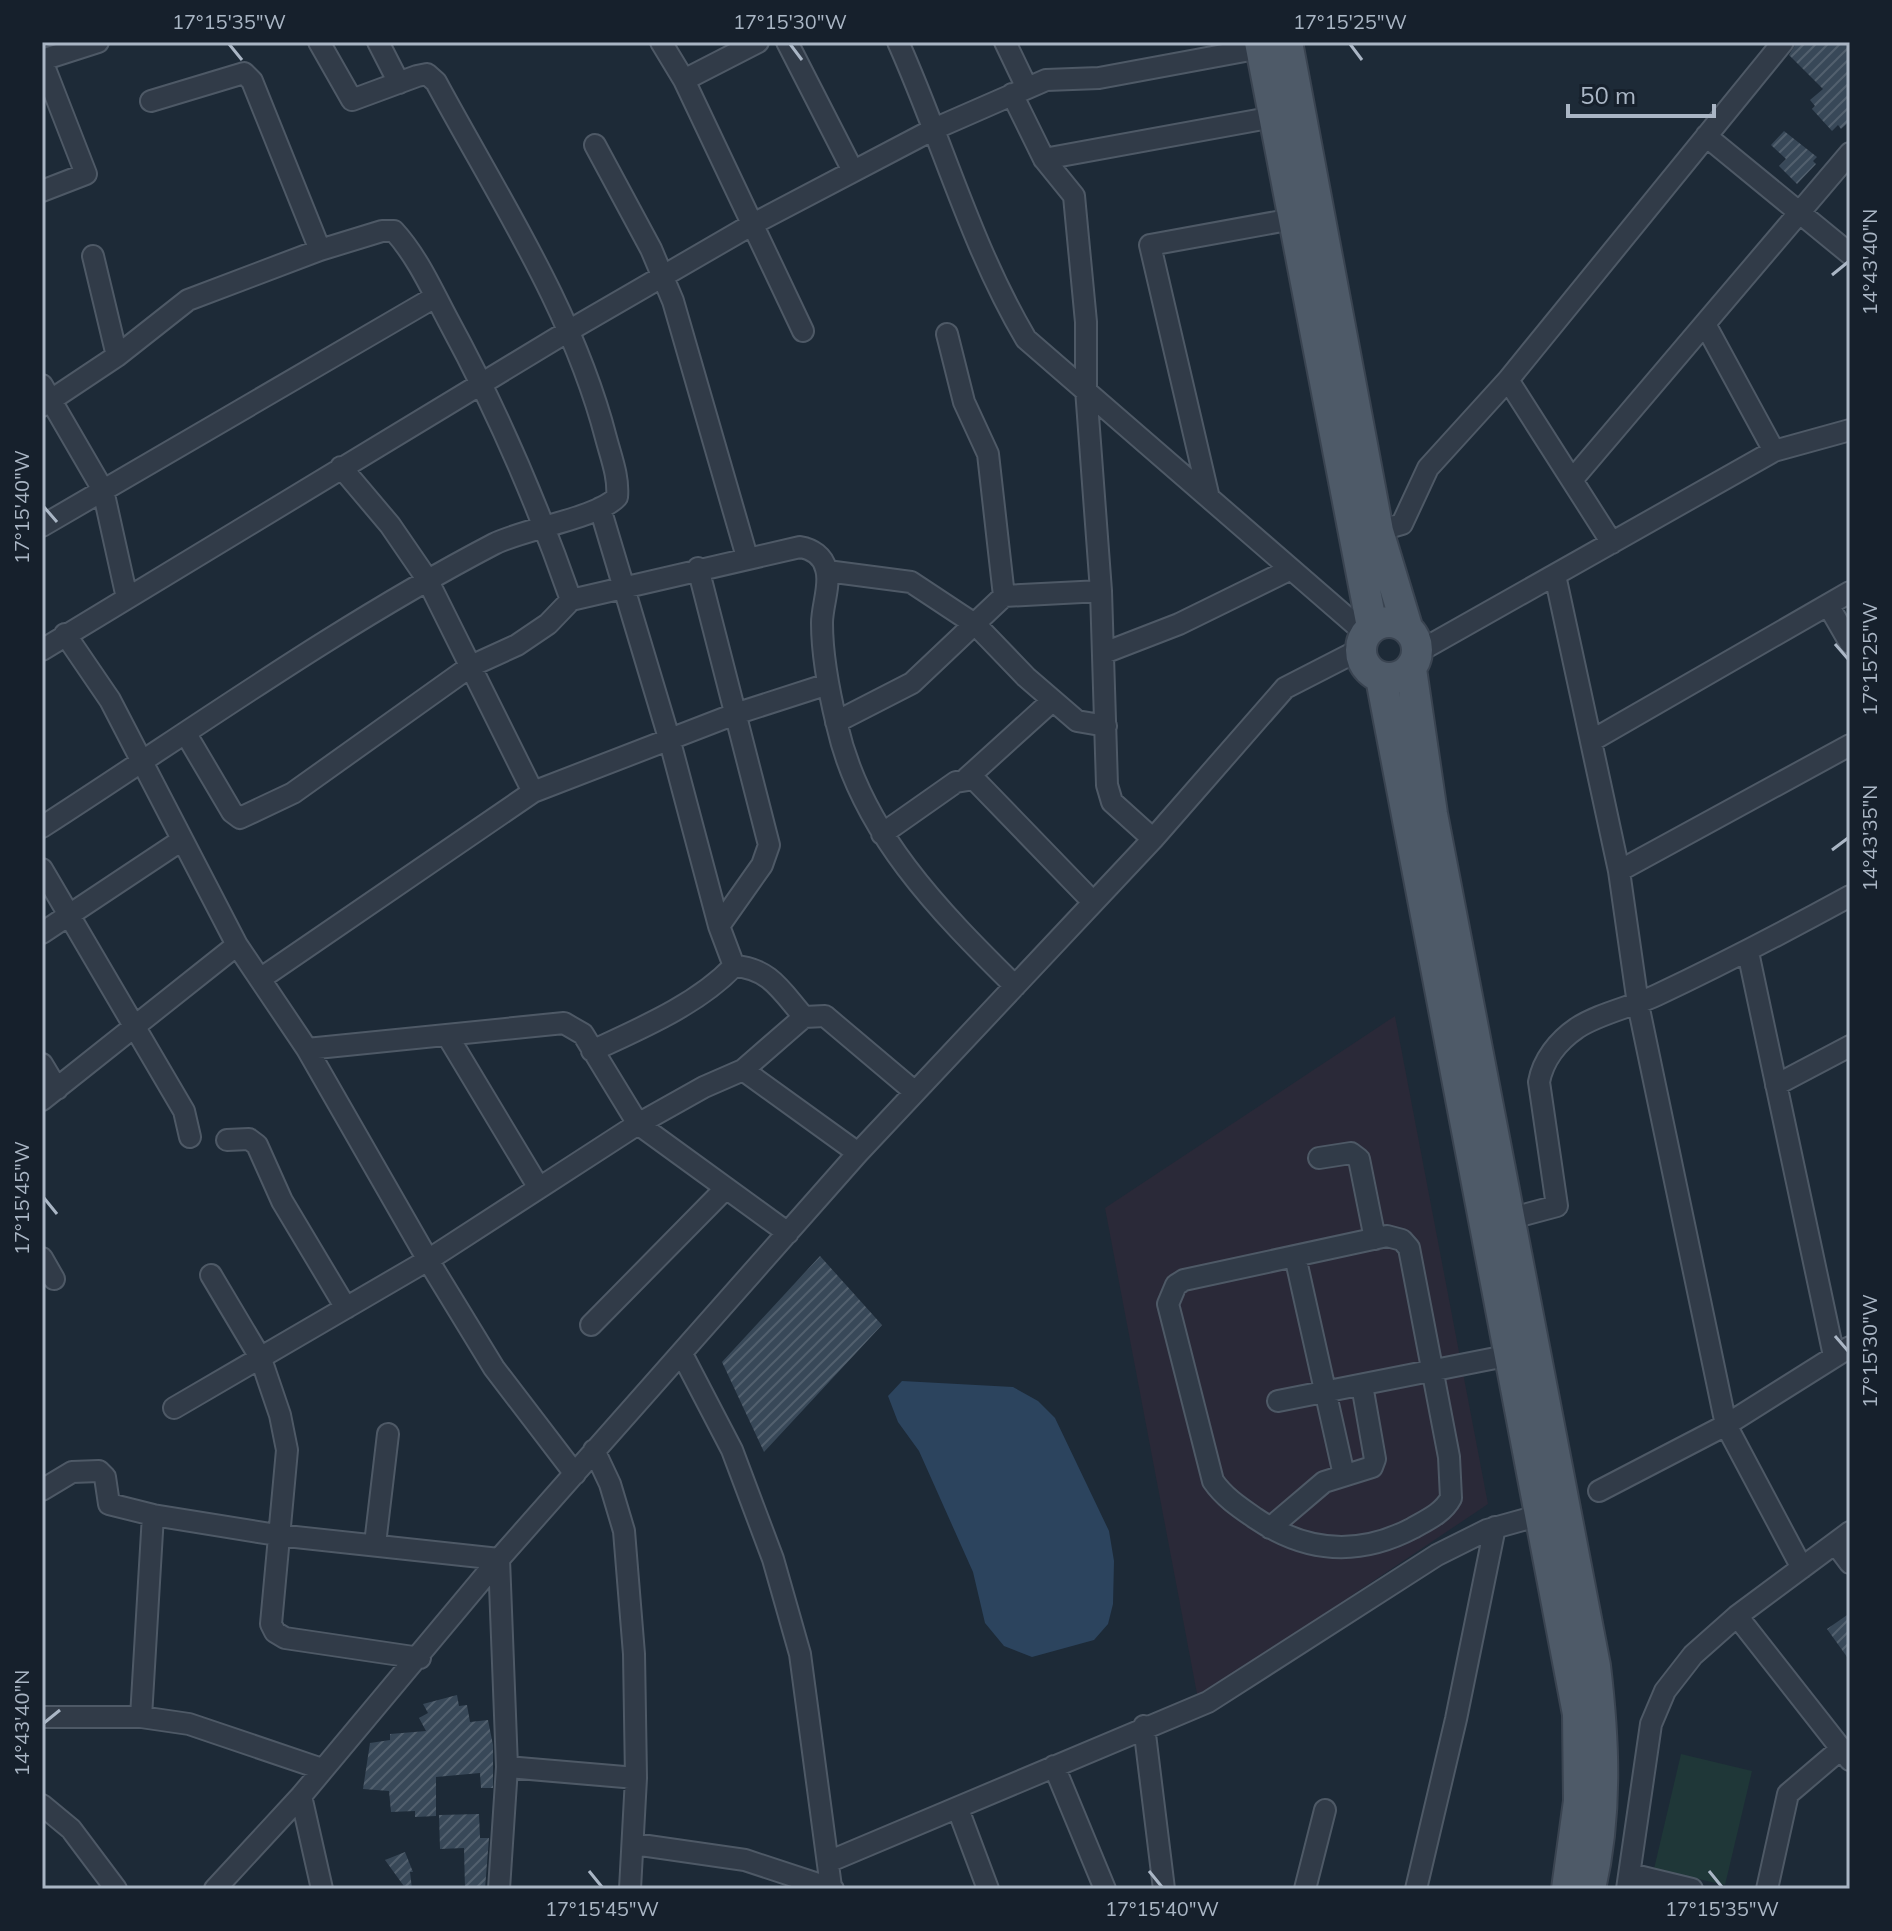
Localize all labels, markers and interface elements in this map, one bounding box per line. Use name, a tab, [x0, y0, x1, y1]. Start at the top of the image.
text: 17°15'35"W	[172, 9, 286, 34]
text: 17°15'30"W	[733, 9, 847, 34]
text: 17°15'25"W	[1293, 9, 1407, 34]
scale bar	[1568, 68, 1714, 118]
text: 50 m	[1580, 80, 1636, 110]
text: 14°43'40"N	[1857, 209, 1882, 315]
text: 17°15'40"W	[9, 450, 34, 564]
text: 17°15'25"W	[1857, 602, 1882, 716]
text: 14°43'35"N	[1857, 785, 1882, 891]
text: 17°15'45"W	[9, 1141, 34, 1255]
text: 17°15'30"W	[1857, 1294, 1882, 1408]
text: 14°43'40"N	[9, 1670, 34, 1776]
text: 17°15'45"W	[545, 1896, 659, 1921]
text: 17°15'40"W	[1105, 1896, 1219, 1921]
text: 17°15'35"W	[1665, 1896, 1779, 1921]

